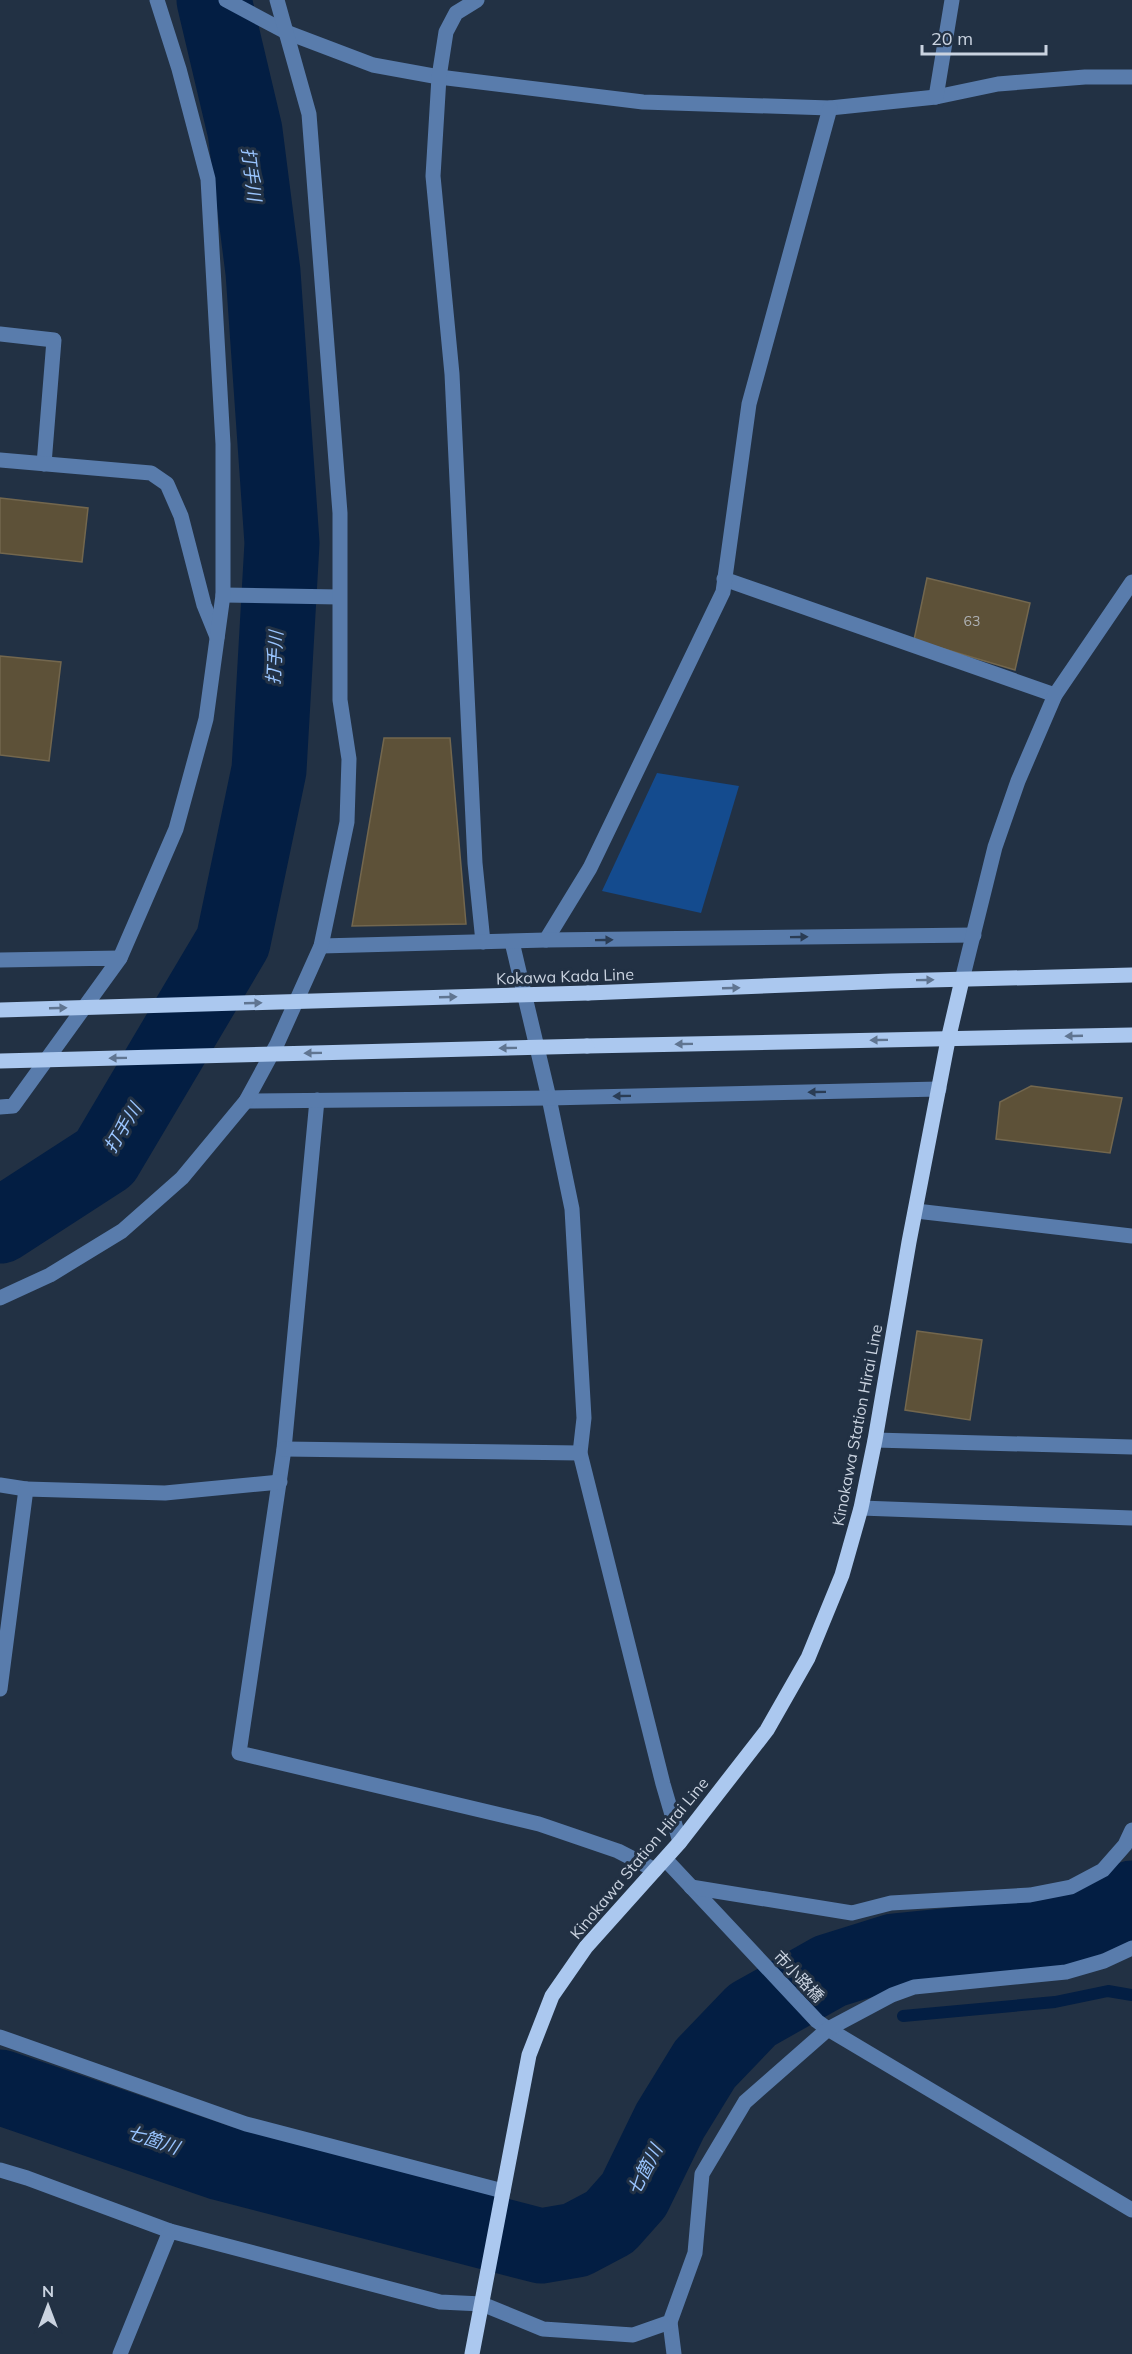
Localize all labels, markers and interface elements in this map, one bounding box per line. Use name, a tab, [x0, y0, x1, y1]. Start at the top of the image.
scale bar	[922, 18, 1046, 56]
text: 20 m	[931, 27, 973, 50]
water label: 打手川	[237, 146, 266, 204]
house number: 63	[964, 612, 980, 630]
water label: 打手川	[262, 628, 288, 686]
one-way arrow	[790, 933, 809, 942]
one-way arrow	[595, 935, 614, 944]
street label: Kokawa Kada Line	[496, 964, 634, 988]
one-way arrow	[916, 975, 935, 985]
one-way arrow	[721, 983, 740, 992]
one-way arrow	[439, 993, 458, 1002]
one-way arrow	[244, 998, 263, 1008]
one-way arrow	[49, 1004, 68, 1013]
one-way arrow	[1064, 1032, 1083, 1041]
one-way arrow	[869, 1035, 888, 1045]
one-way arrow	[674, 1039, 693, 1049]
one-way arrow	[498, 1044, 517, 1053]
one-way arrow	[303, 1048, 322, 1058]
one-way arrow	[108, 1053, 127, 1063]
one-way arrow	[808, 1087, 827, 1096]
one-way arrow	[613, 1092, 632, 1101]
water label: 打手川	[99, 1097, 147, 1157]
street label: Kinokawa Station Hirai Line	[828, 1323, 886, 1527]
street label: Kinokawa Station Hirai Line	[565, 1773, 713, 1943]
street label: 市小路橋	[770, 1946, 828, 2006]
water label: 七箇川	[124, 2120, 184, 2160]
water label: 七箇川	[622, 2139, 668, 2199]
north arrow	[18, 2276, 78, 2336]
text: N	[42, 2281, 54, 2301]

